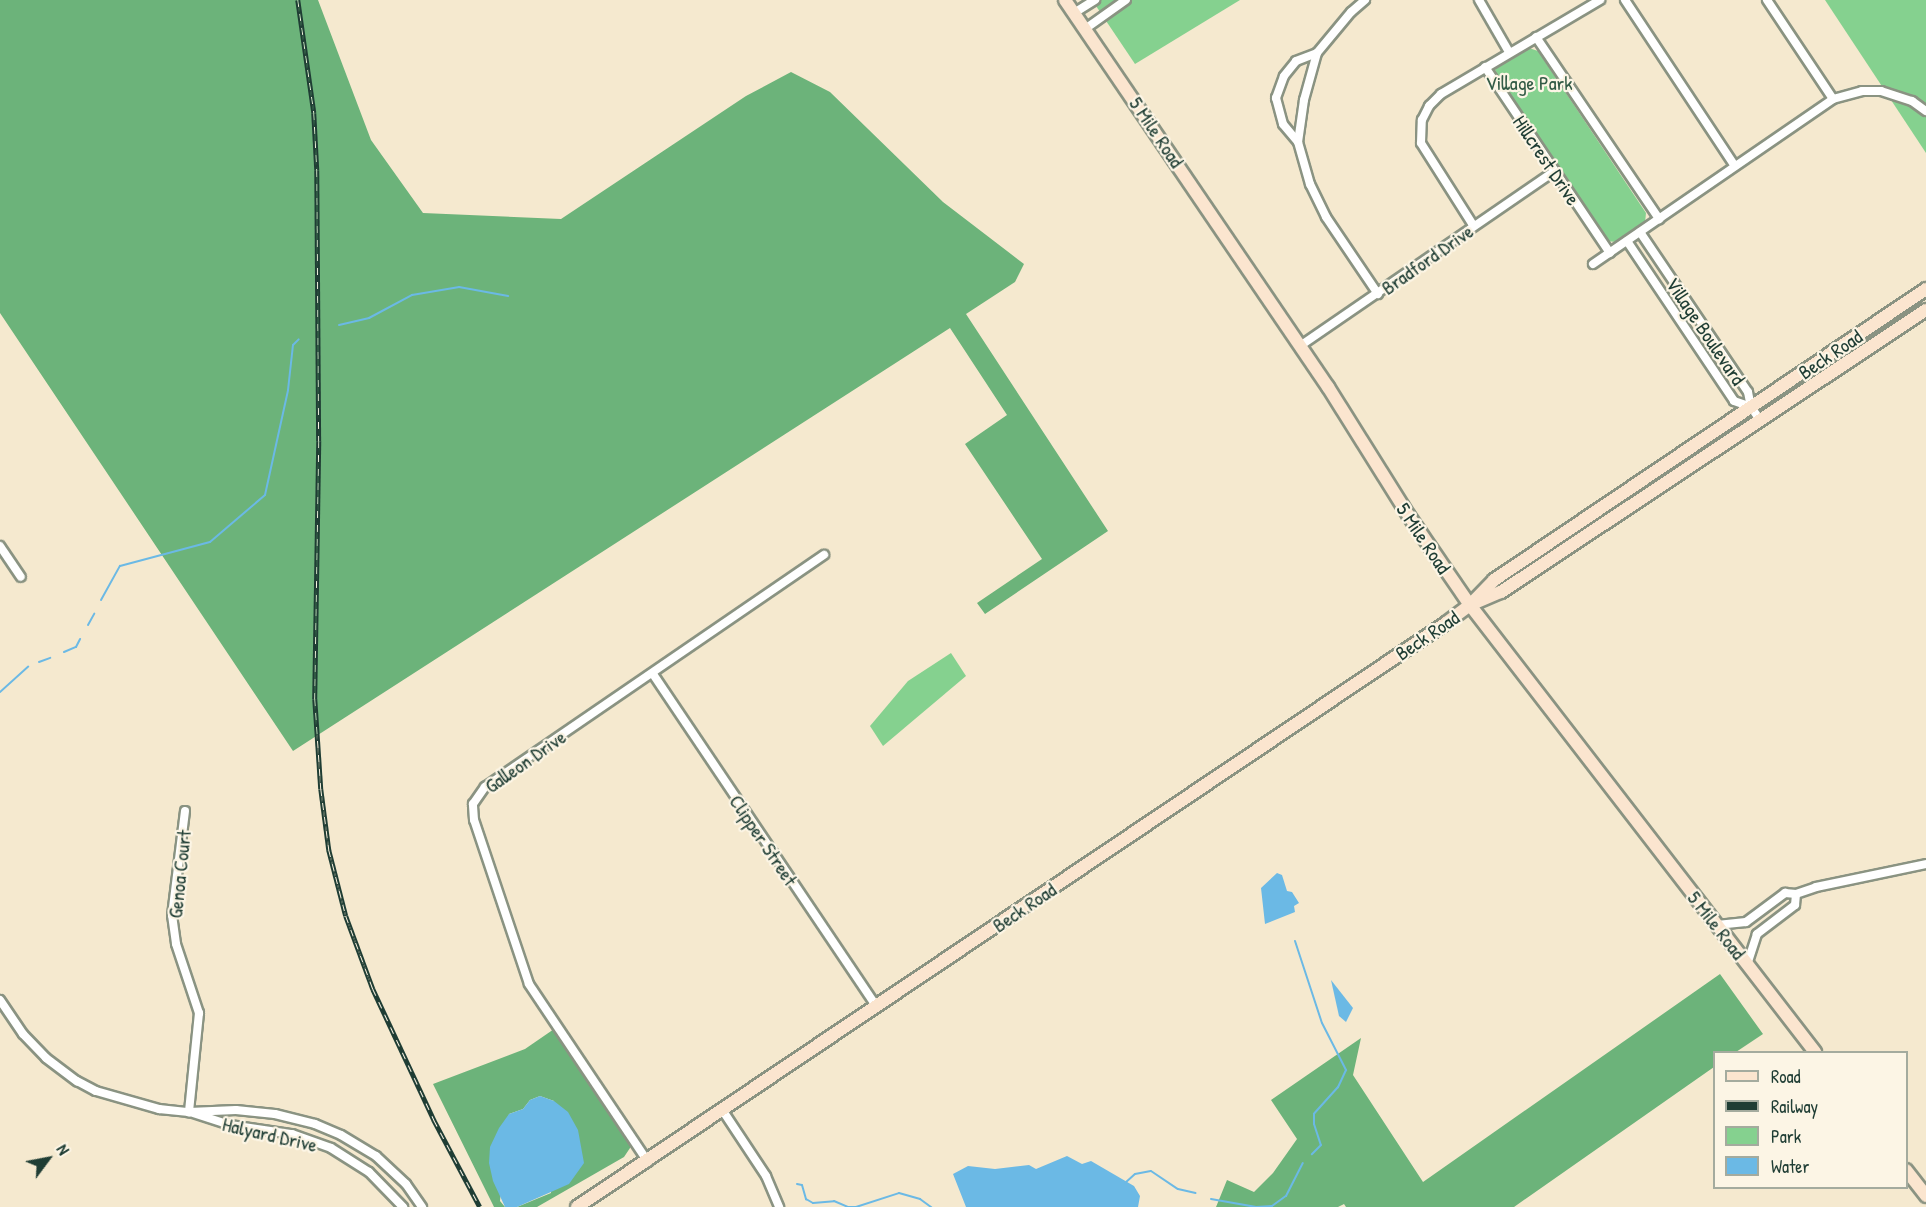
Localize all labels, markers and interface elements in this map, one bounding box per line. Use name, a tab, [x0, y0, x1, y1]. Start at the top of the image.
park label: Village Park	[1485, 70, 1573, 94]
street label: 5 Mile Road	[1125, 92, 1189, 172]
street label: Hillcrest Drive	[1508, 111, 1586, 209]
street label: Bradford Drive	[1377, 219, 1477, 299]
street label: Village Boulevard	[1661, 273, 1751, 389]
street label: Beck Road	[1794, 324, 1866, 384]
street label: 5 Mile Road	[1392, 498, 1456, 578]
street label: Beck Road	[1391, 605, 1463, 665]
street label: Galleon Drive	[480, 724, 570, 798]
street label: Clipper Street	[725, 790, 803, 890]
street label: Genoa Court	[162, 829, 196, 919]
street label: Beck Road	[988, 877, 1060, 937]
street label: 5 Mile Road	[1683, 886, 1751, 964]
legend	[1713, 1051, 1908, 1189]
text: Road	[1771, 1064, 1801, 1089]
text: Railway	[1771, 1094, 1818, 1119]
street label: Halyard Drive	[220, 1111, 320, 1157]
text: Park	[1771, 1124, 1801, 1149]
north arrow	[18, 1129, 78, 1189]
text: N	[52, 1140, 75, 1159]
text: Water	[1771, 1154, 1809, 1179]

